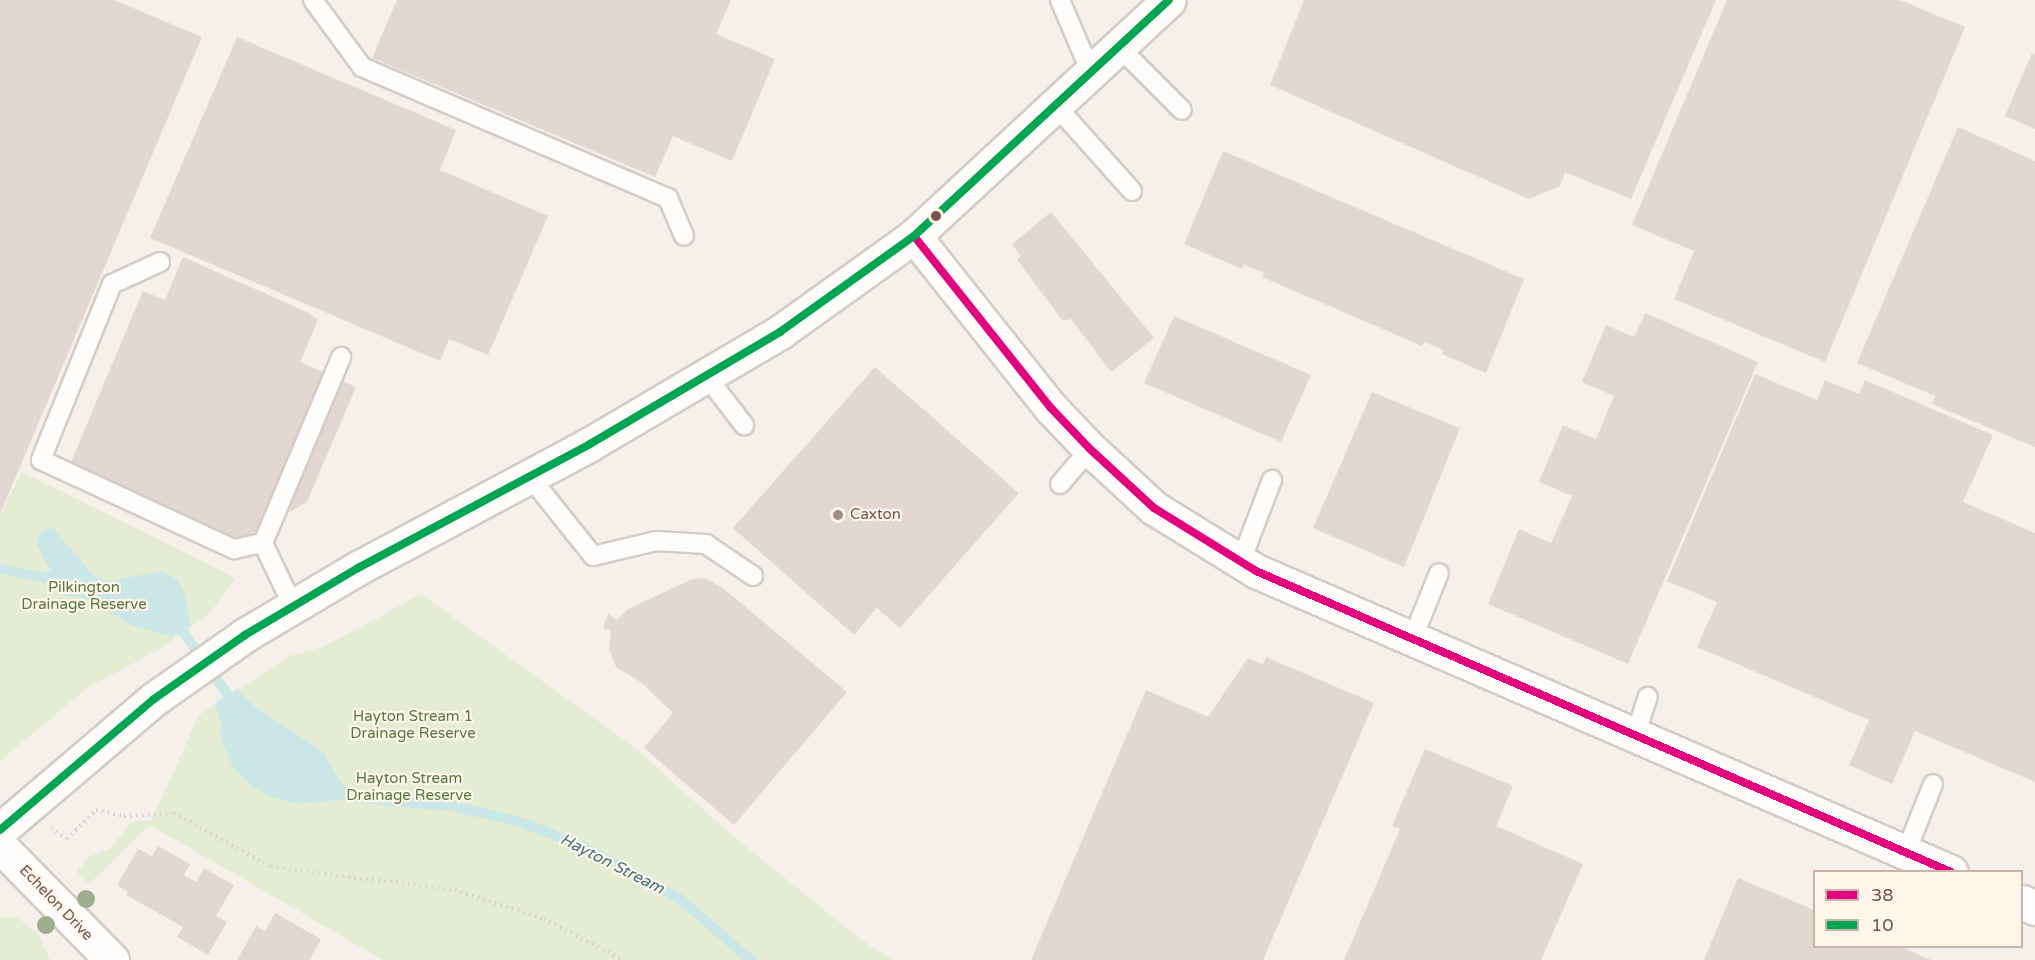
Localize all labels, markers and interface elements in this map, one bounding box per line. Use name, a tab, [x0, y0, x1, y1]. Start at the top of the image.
unlabelled marker	[930, 210, 942, 222]
place label: Caxton	[850, 506, 901, 524]
marker: Caxton	[831, 508, 845, 522]
park label: Pilkington Drainage Reserve	[21, 578, 147, 613]
park label: Hayton Stream 1 Drainage Reserve	[350, 707, 476, 742]
park label: Hayton Stream Drainage Reserve	[346, 769, 472, 804]
water label: Hayton Stream	[557, 830, 667, 898]
street label: Echelon Drive	[16, 862, 96, 944]
legend	[1813, 870, 2023, 948]
text: 38	[1871, 884, 1894, 906]
text: 10	[1871, 914, 1894, 936]

